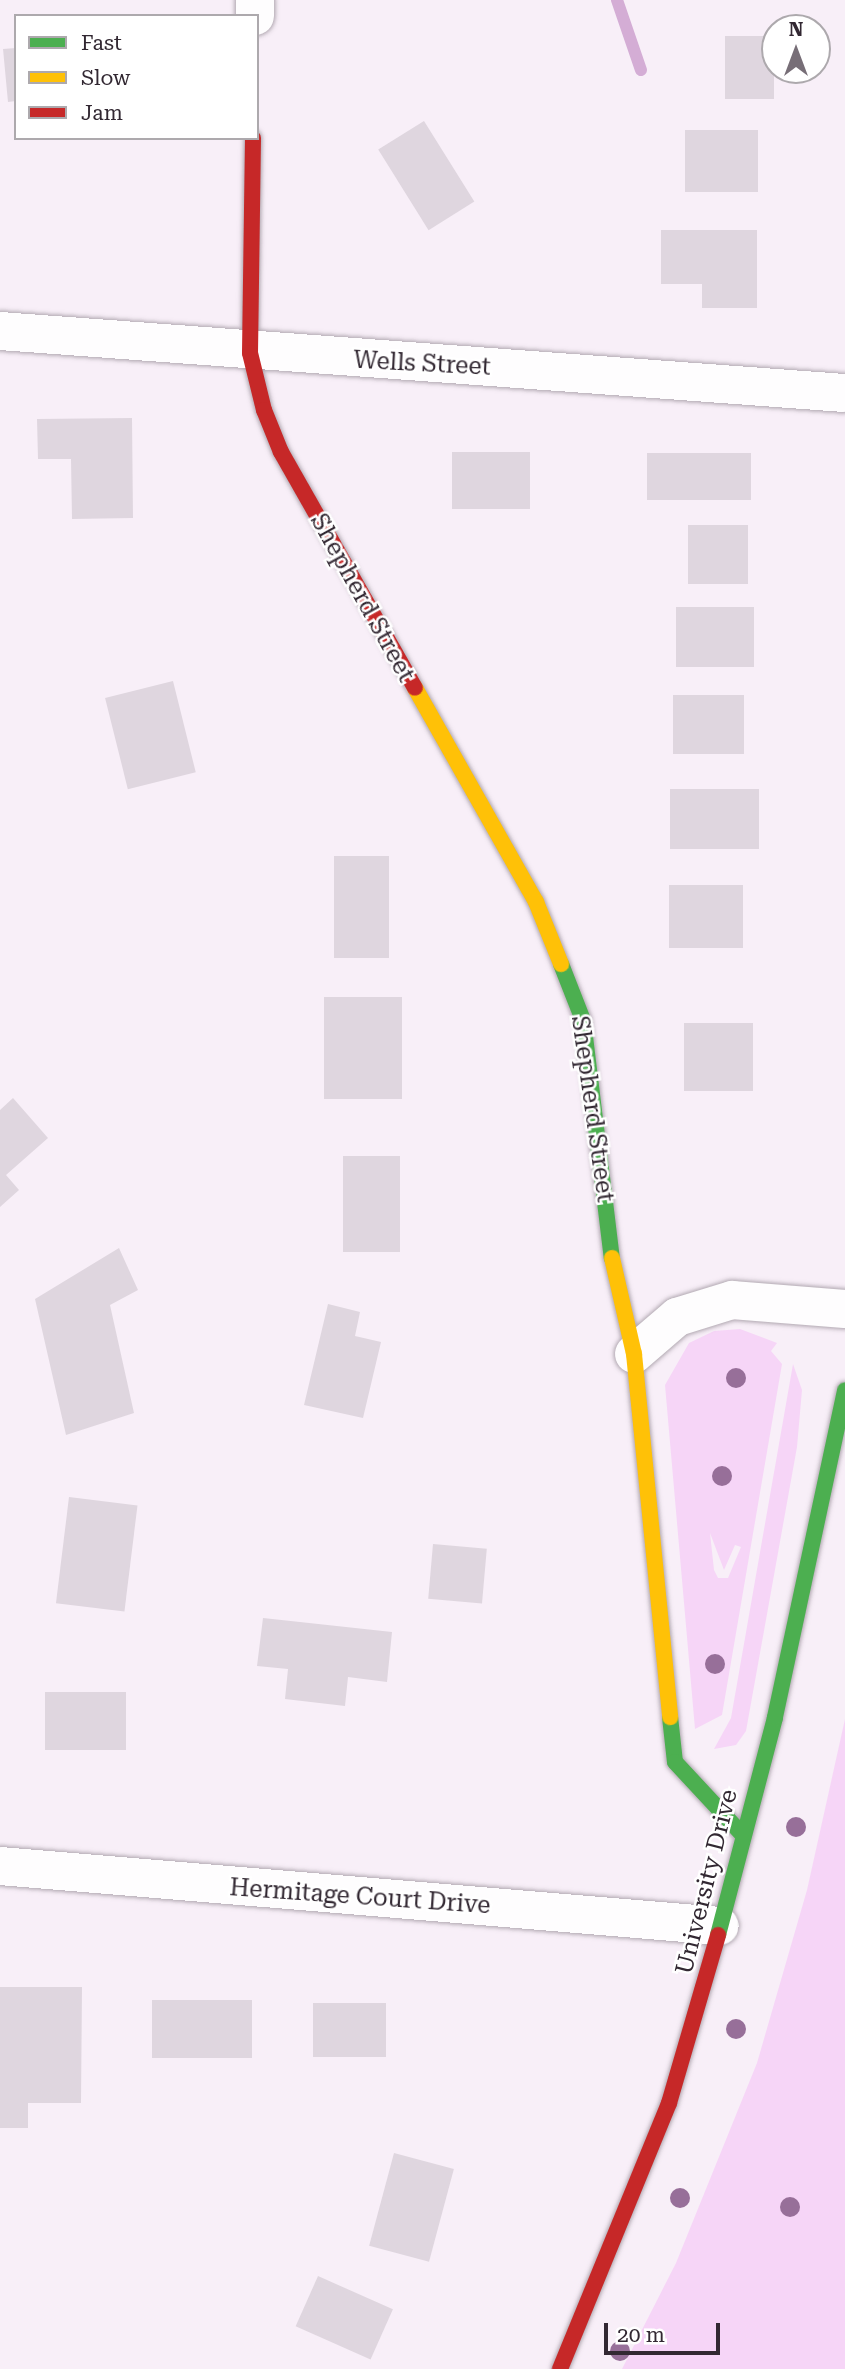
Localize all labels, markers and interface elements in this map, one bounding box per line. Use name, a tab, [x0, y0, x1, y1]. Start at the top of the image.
legend	[14, 14, 259, 140]
north arrow	[761, 14, 831, 84]
text: N	[789, 18, 803, 41]
text: Fast	[81, 31, 122, 55]
text: Slow	[81, 66, 130, 90]
text: Jam	[81, 101, 123, 125]
street label: Wells Street	[353, 346, 491, 382]
street label: Shepherd Street	[304, 509, 420, 687]
street label: Shepherd Street	[565, 1014, 619, 1204]
street label: University Drive	[670, 1787, 744, 1977]
street label: Hermitage Court Drive	[229, 1874, 491, 1920]
scale bar	[607, 2310, 722, 2354]
text: 20 m	[617, 2323, 665, 2347]

